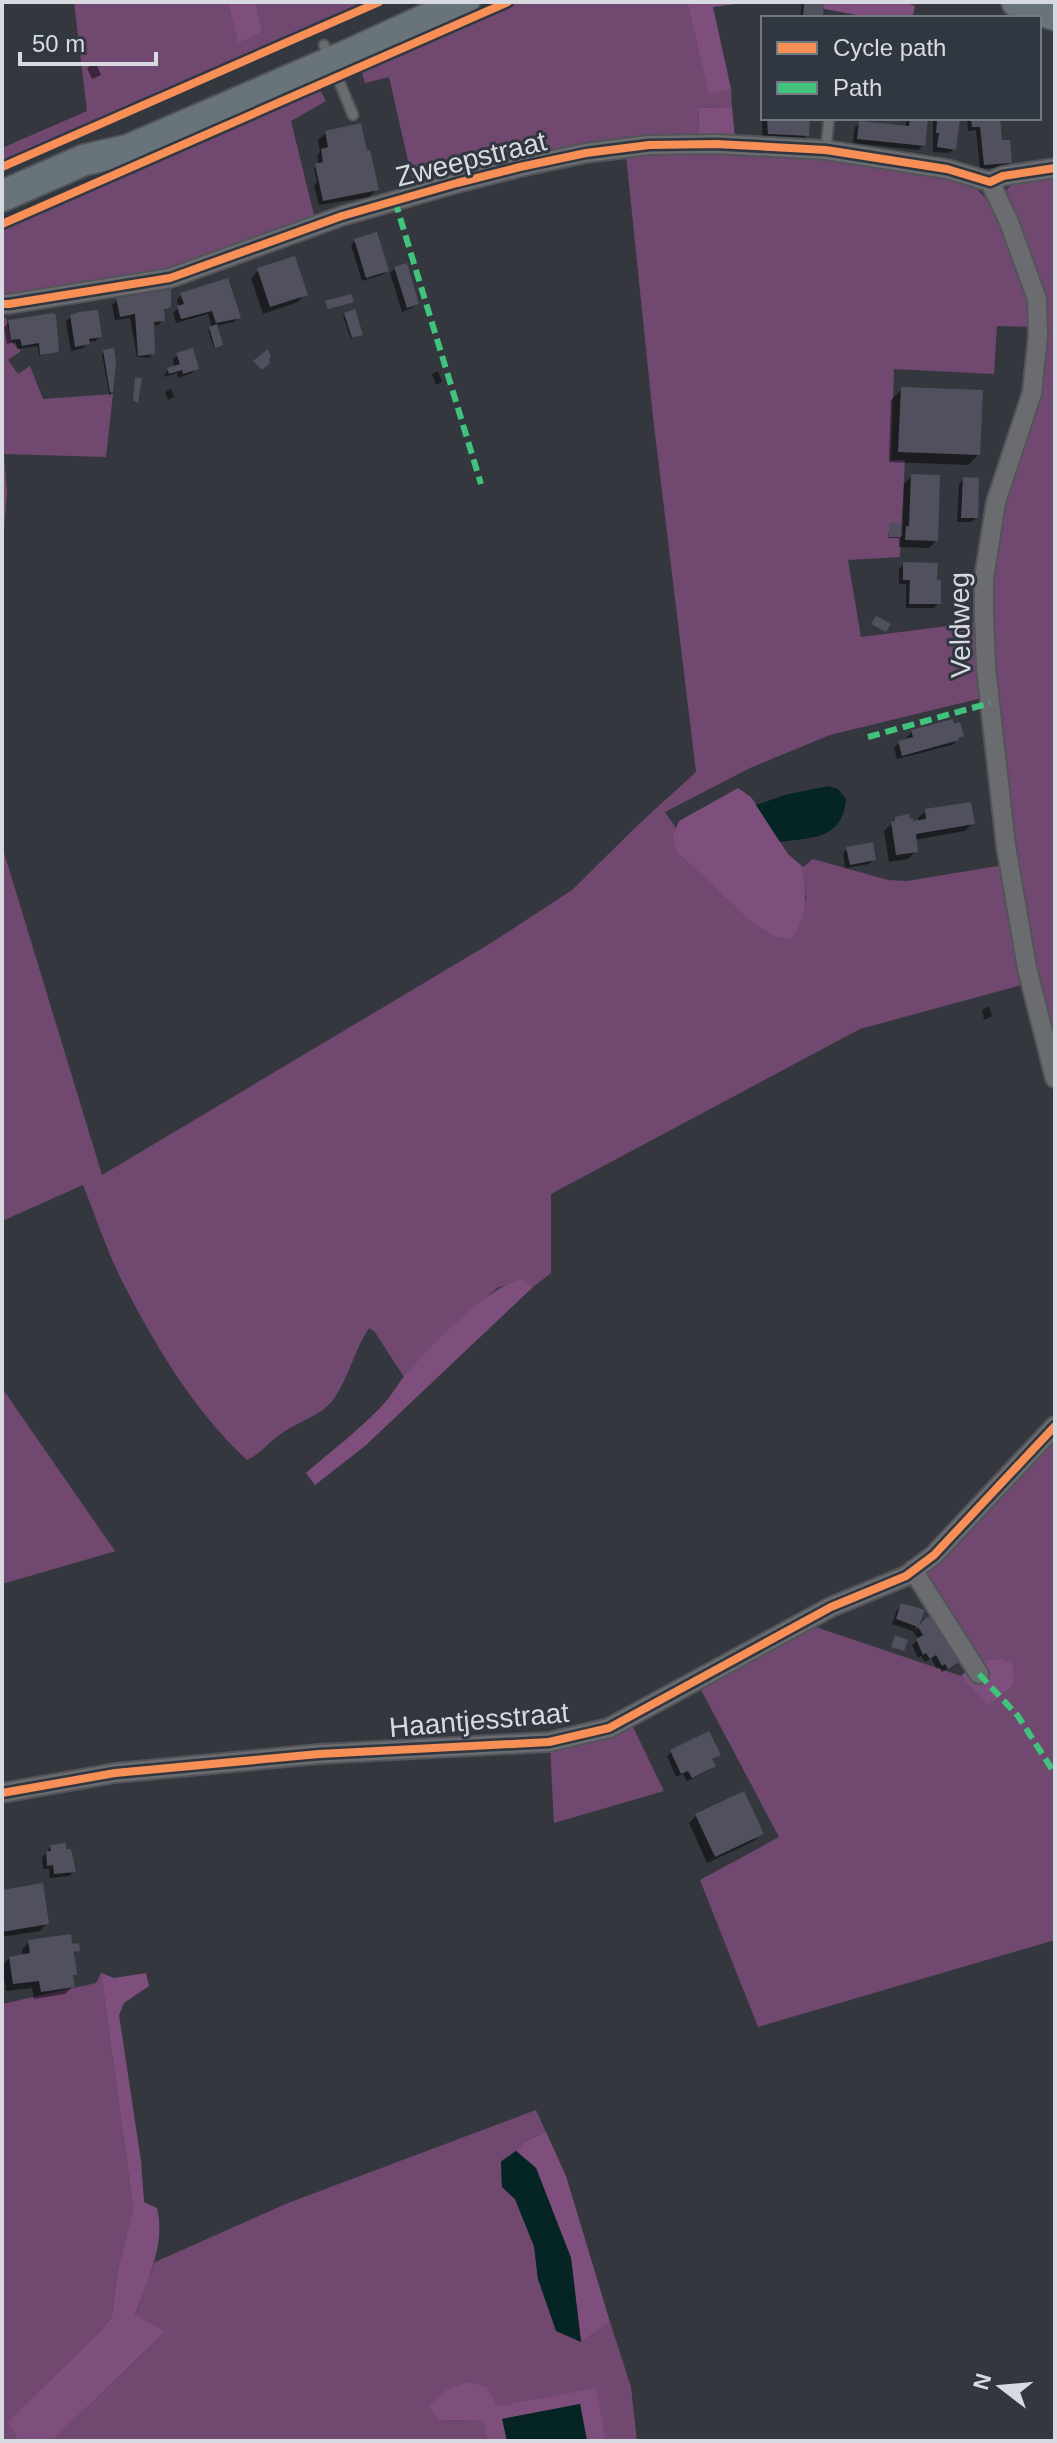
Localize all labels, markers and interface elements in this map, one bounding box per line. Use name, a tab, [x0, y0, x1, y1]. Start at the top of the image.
scale bar	[20, 16, 156, 66]
legend	[761, 16, 1041, 120]
text: 50 m	[32, 30, 85, 57]
text: Cycle path	[833, 34, 946, 61]
text: Path	[833, 74, 882, 101]
street label: Zweepstraat	[392, 125, 550, 193]
street label: Veldweg	[944, 572, 976, 678]
street label: Haantjesstraat	[388, 1697, 570, 1743]
north arrow	[961, 2347, 1041, 2427]
text: N	[968, 2371, 996, 2393]

